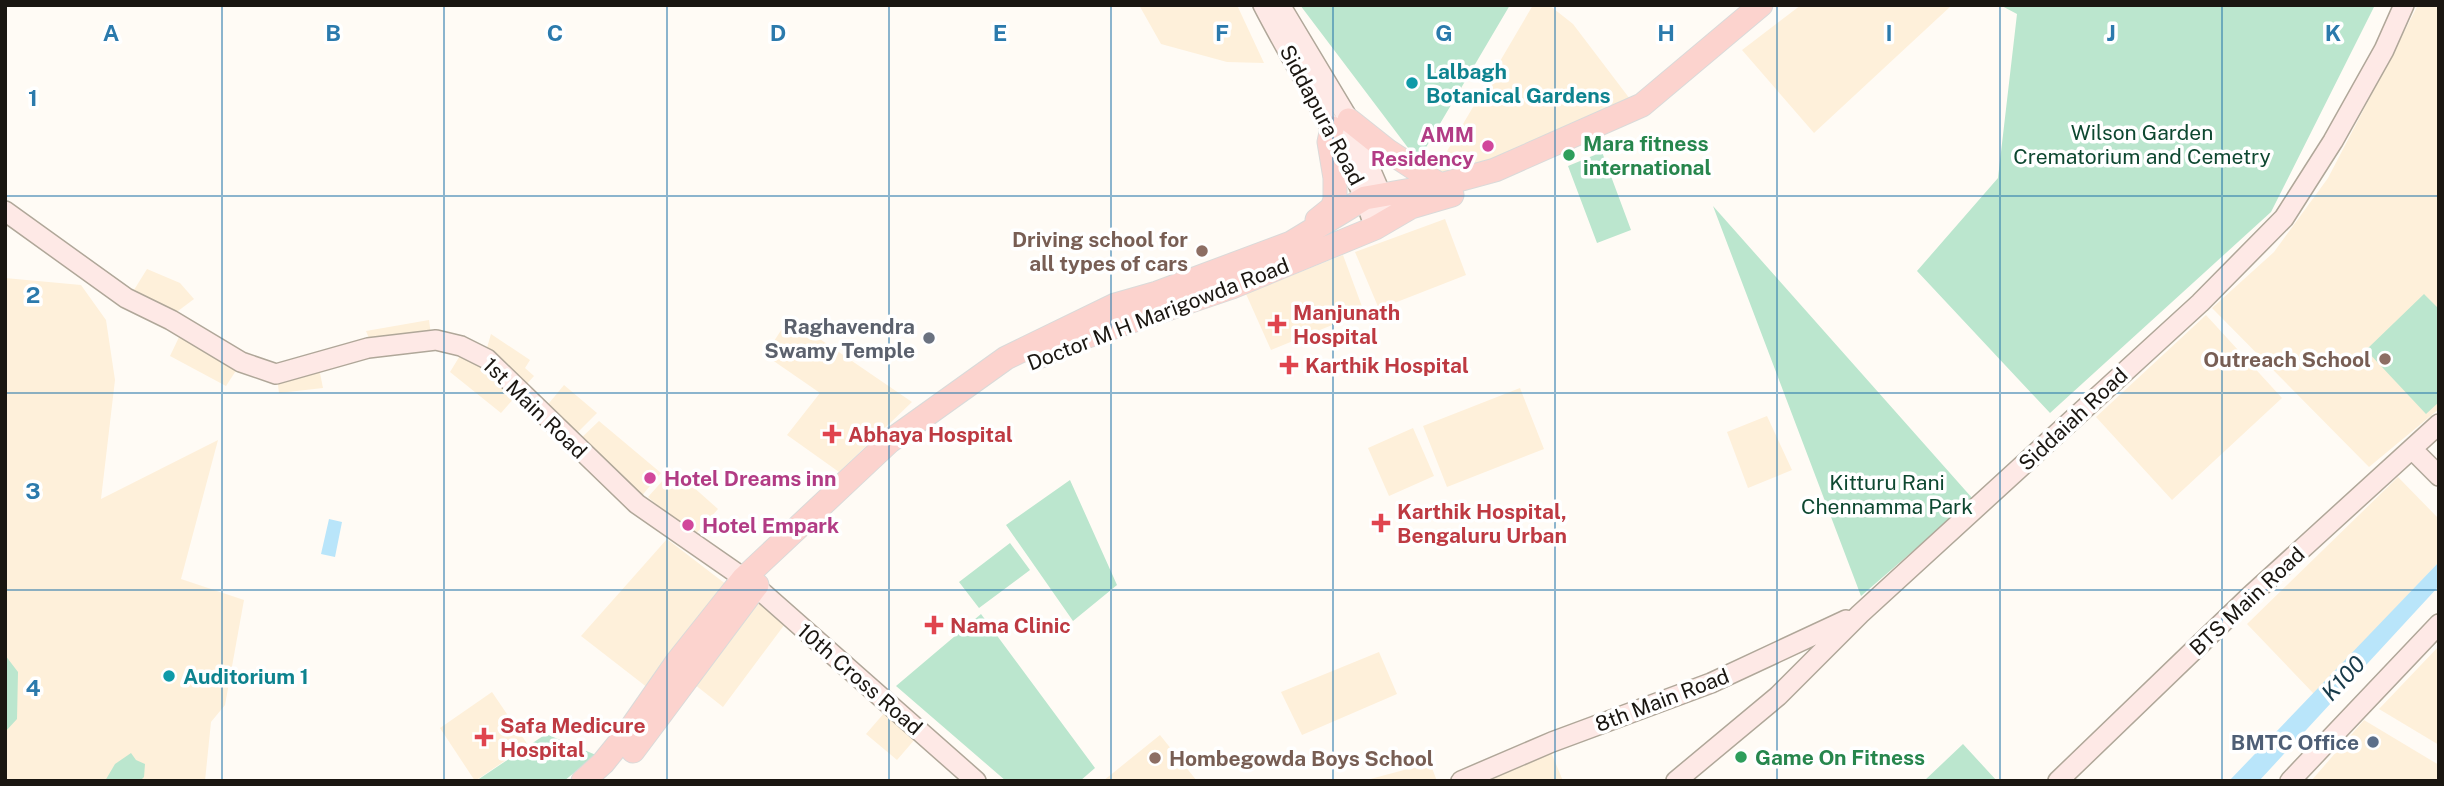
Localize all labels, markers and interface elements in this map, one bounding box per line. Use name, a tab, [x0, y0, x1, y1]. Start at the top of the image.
text: A	[103, 19, 120, 46]
text: B	[325, 19, 341, 46]
text: C	[547, 19, 563, 46]
text: D	[770, 19, 786, 46]
text: E	[993, 19, 1007, 46]
text: F	[1215, 19, 1229, 46]
text: G	[1435, 19, 1453, 46]
text: H	[1657, 19, 1675, 46]
text: I	[1885, 19, 1893, 46]
text: J	[2106, 19, 2116, 46]
text: K	[2325, 19, 2341, 46]
street label: Siddapura Road	[1275, 41, 1369, 189]
place label: Lalbagh Botanical Gardens	[1426, 59, 1611, 108]
marker: Lalbagh Botanical Gardens	[1404, 75, 1420, 91]
text: 1	[28, 84, 38, 111]
park label: Wilson Garden Crematorium and Cemetry	[2013, 120, 2271, 169]
place label: AMM Residency	[1371, 122, 1474, 171]
place label: Mara fitness international	[1583, 131, 1712, 180]
marker: AMM Residency	[1480, 138, 1496, 154]
marker: Mara fitness international	[1561, 147, 1577, 163]
place label: Driving school for all types of cars	[1012, 227, 1188, 276]
marker: Driving school for all types of cars	[1194, 243, 1210, 259]
street label: Doctor M H Marigowda Road	[1024, 252, 1292, 376]
text: 2	[26, 281, 40, 308]
place label: Manjunath Hospital	[1293, 300, 1400, 349]
place label: Raghavendra Swamy Temple	[764, 314, 915, 363]
marker: Manjunath Hospital	[1267, 314, 1287, 334]
marker: Raghavendra Swamy Temple	[921, 330, 937, 346]
place label: Outreach School	[2203, 347, 2371, 372]
marker: Outreach School	[2377, 351, 2393, 367]
street label: 1st Main Road	[478, 352, 592, 464]
place label: Karthik Hospital	[1305, 353, 1469, 378]
marker: Karthik Hospital	[1279, 355, 1299, 375]
street label: Siddaiah Road	[2013, 362, 2133, 476]
place label: Abhaya Hospital	[848, 422, 1013, 447]
marker: Abhaya Hospital	[822, 424, 842, 444]
place label: Hotel Dreams inn	[664, 466, 836, 491]
marker: Hotel Dreams inn	[642, 470, 658, 486]
park label: Kitturu Rani Chennamma Park	[1801, 470, 1973, 519]
text: 3	[25, 477, 41, 504]
place label: Karthik Hospital, Bengaluru Urban	[1397, 499, 1567, 548]
place label: Hotel Empark	[702, 513, 839, 538]
marker: Karthik Hospital, Bengaluru Urban	[1371, 513, 1391, 533]
marker: Hotel Empark	[680, 517, 696, 533]
street label: BTS Main Road	[2184, 541, 2310, 661]
place label: Nama Clinic	[950, 613, 1071, 638]
marker: Nama Clinic	[924, 615, 944, 635]
street label: 10th Cross Road	[793, 618, 927, 740]
water label: K100	[2316, 650, 2371, 706]
street label: 8th Main Road	[1592, 663, 1732, 737]
place label: Auditorium 1	[183, 664, 309, 689]
marker: Auditorium 1	[161, 668, 177, 684]
text: 4	[25, 674, 41, 701]
place label: Safa Medicure Hospital	[500, 713, 646, 762]
marker: Safa Medicure Hospital	[474, 727, 494, 747]
place label: BMTC Office	[2231, 730, 2359, 755]
marker: BMTC Office	[2365, 734, 2381, 750]
place label: Game On Fitness	[1755, 745, 1925, 770]
place label: Hombegowda Boys School	[1169, 746, 1434, 771]
marker: Game On Fitness	[1733, 749, 1749, 765]
marker: Hombegowda Boys School	[1147, 750, 1163, 766]

